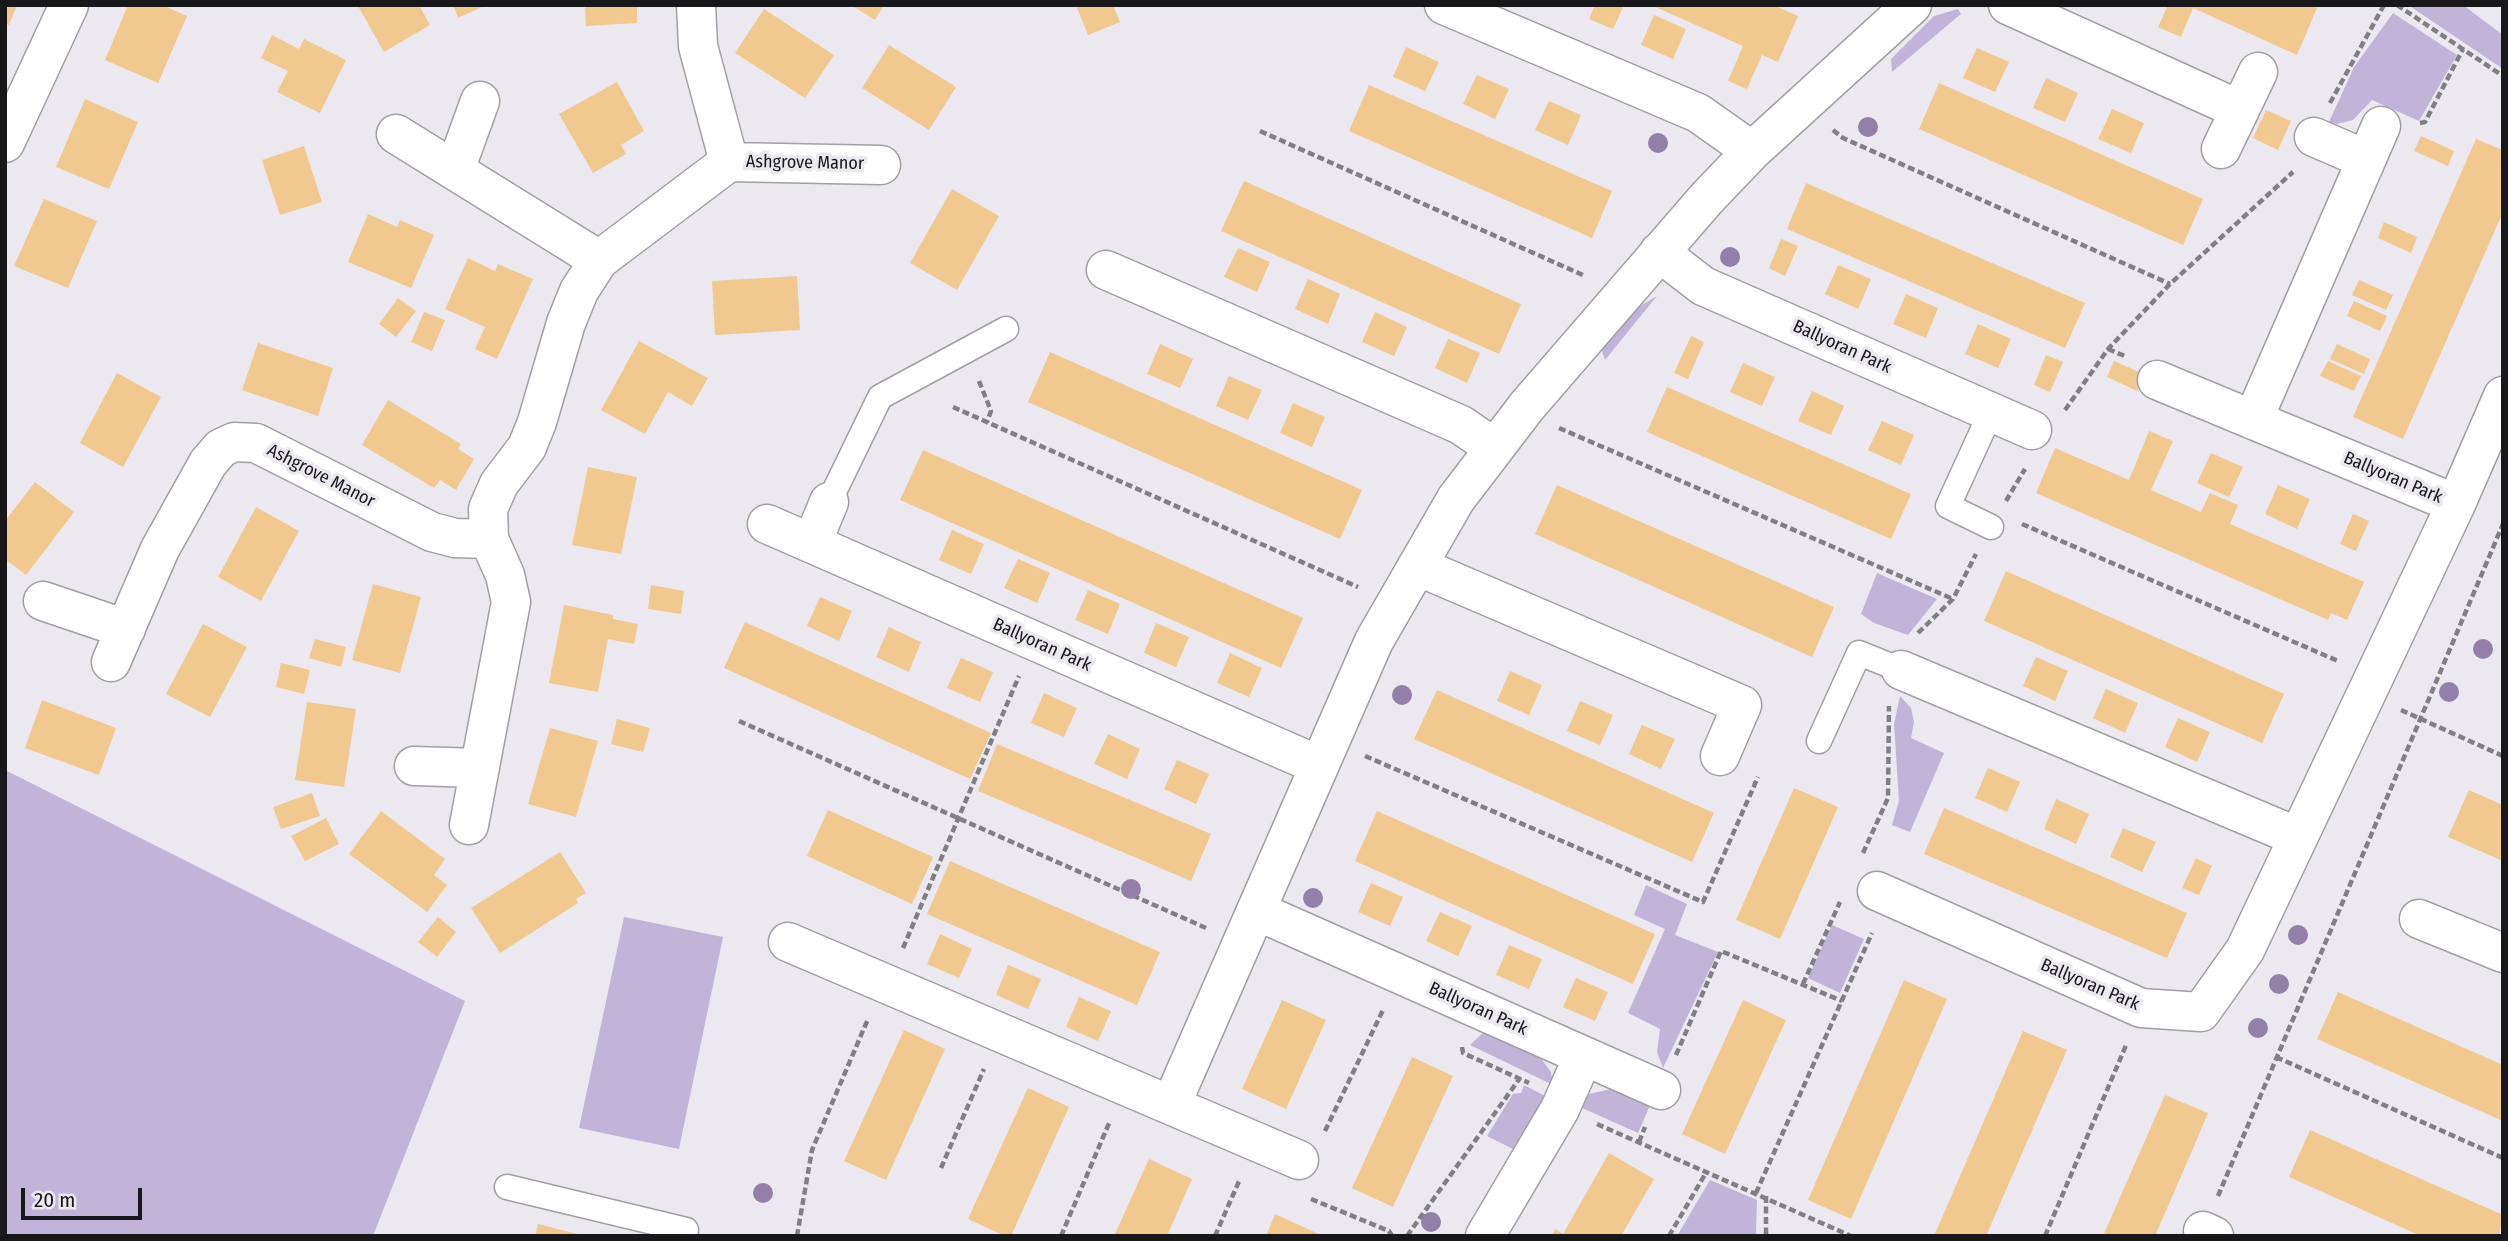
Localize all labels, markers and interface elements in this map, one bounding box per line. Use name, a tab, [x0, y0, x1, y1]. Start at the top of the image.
street label: Ashgrove Manor	[746, 151, 864, 175]
street label: Ballyoran Park	[1789, 316, 1895, 378]
street label: Ashgrove Manor	[263, 440, 379, 512]
street label: Ballyoran Park	[2340, 447, 2446, 509]
street label: Ballyoran Park	[989, 614, 1095, 676]
street label: Ballyoran Park	[2037, 954, 2143, 1016]
street label: Ballyoran Park	[1425, 978, 1531, 1040]
scale bar	[24, 1174, 145, 1218]
text: 20 m	[34, 1187, 75, 1213]

